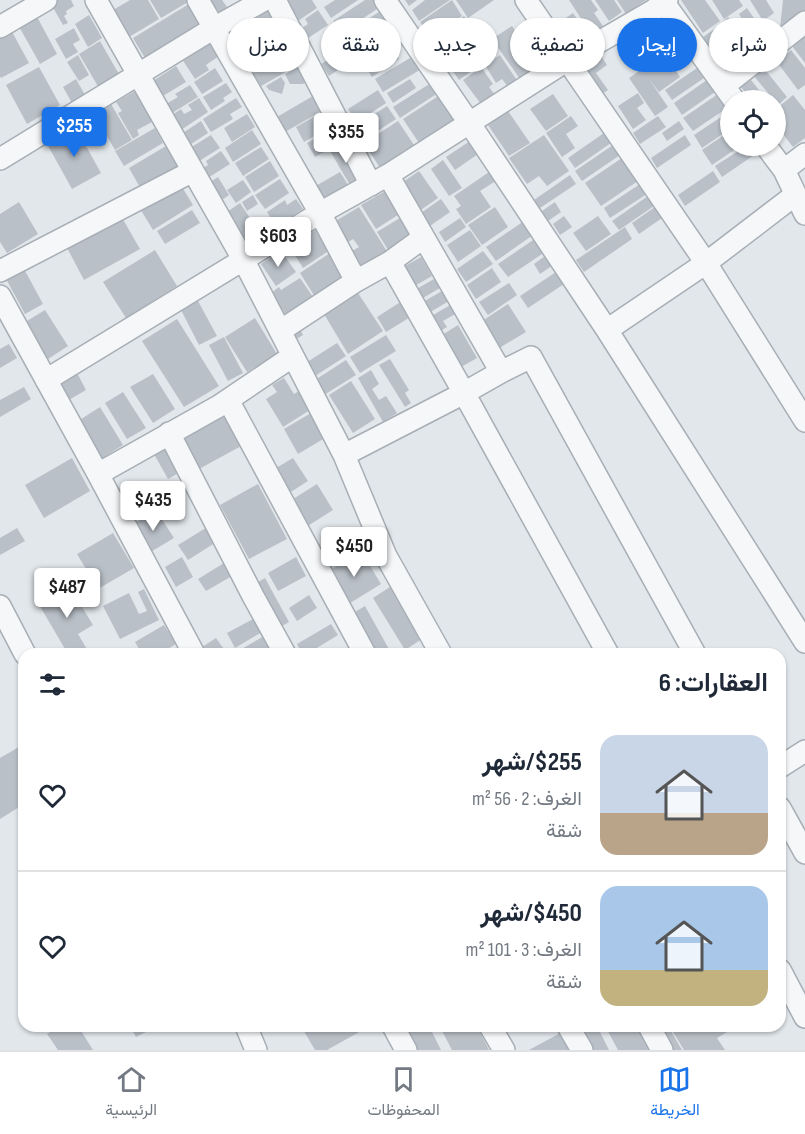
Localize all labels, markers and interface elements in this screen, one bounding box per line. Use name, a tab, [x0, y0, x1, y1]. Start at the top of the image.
chip: منزل	[227, 18, 309, 72]
chip: شقة	[321, 18, 401, 72]
chip: جديد	[413, 18, 498, 72]
chip: تصفية	[510, 18, 605, 72]
chip: إيجار	[617, 18, 697, 72]
chip: شراء	[709, 18, 788, 72]
map controls	[720, 90, 786, 156]
button: locate	[720, 90, 786, 156]
pin: $255	[38, 107, 110, 158]
pin: $355	[310, 113, 382, 164]
text: $255	[56, 114, 92, 138]
text: $355	[328, 120, 364, 144]
pin: $603	[242, 217, 314, 268]
text: $603	[259, 224, 297, 248]
pin: $435	[117, 481, 189, 532]
text: $435	[134, 488, 172, 512]
pin: $450	[318, 527, 390, 578]
text: $450	[335, 534, 373, 558]
pin: $487	[31, 568, 103, 619]
text: $487	[48, 575, 86, 599]
icon: filters	[36, 668, 69, 701]
text: العقارات: 6	[659, 668, 768, 699]
text: $255/شهر	[482, 747, 582, 778]
icon: home	[648, 759, 720, 831]
icon: heart	[36, 779, 69, 812]
text: الغرف: 2 · 56 m²	[472, 787, 582, 811]
text: شقة	[546, 819, 582, 843]
text: $450/شهر	[480, 898, 582, 929]
icon: home	[648, 910, 720, 982]
icon: heart	[36, 930, 69, 963]
text: الغرف: 3 · 101 m²	[466, 938, 582, 962]
text: شقة	[546, 970, 582, 994]
tab: الرئيسية	[105, 1063, 157, 1124]
tab: المحفوظات	[368, 1063, 440, 1124]
tab: الخريطة	[650, 1063, 700, 1124]

